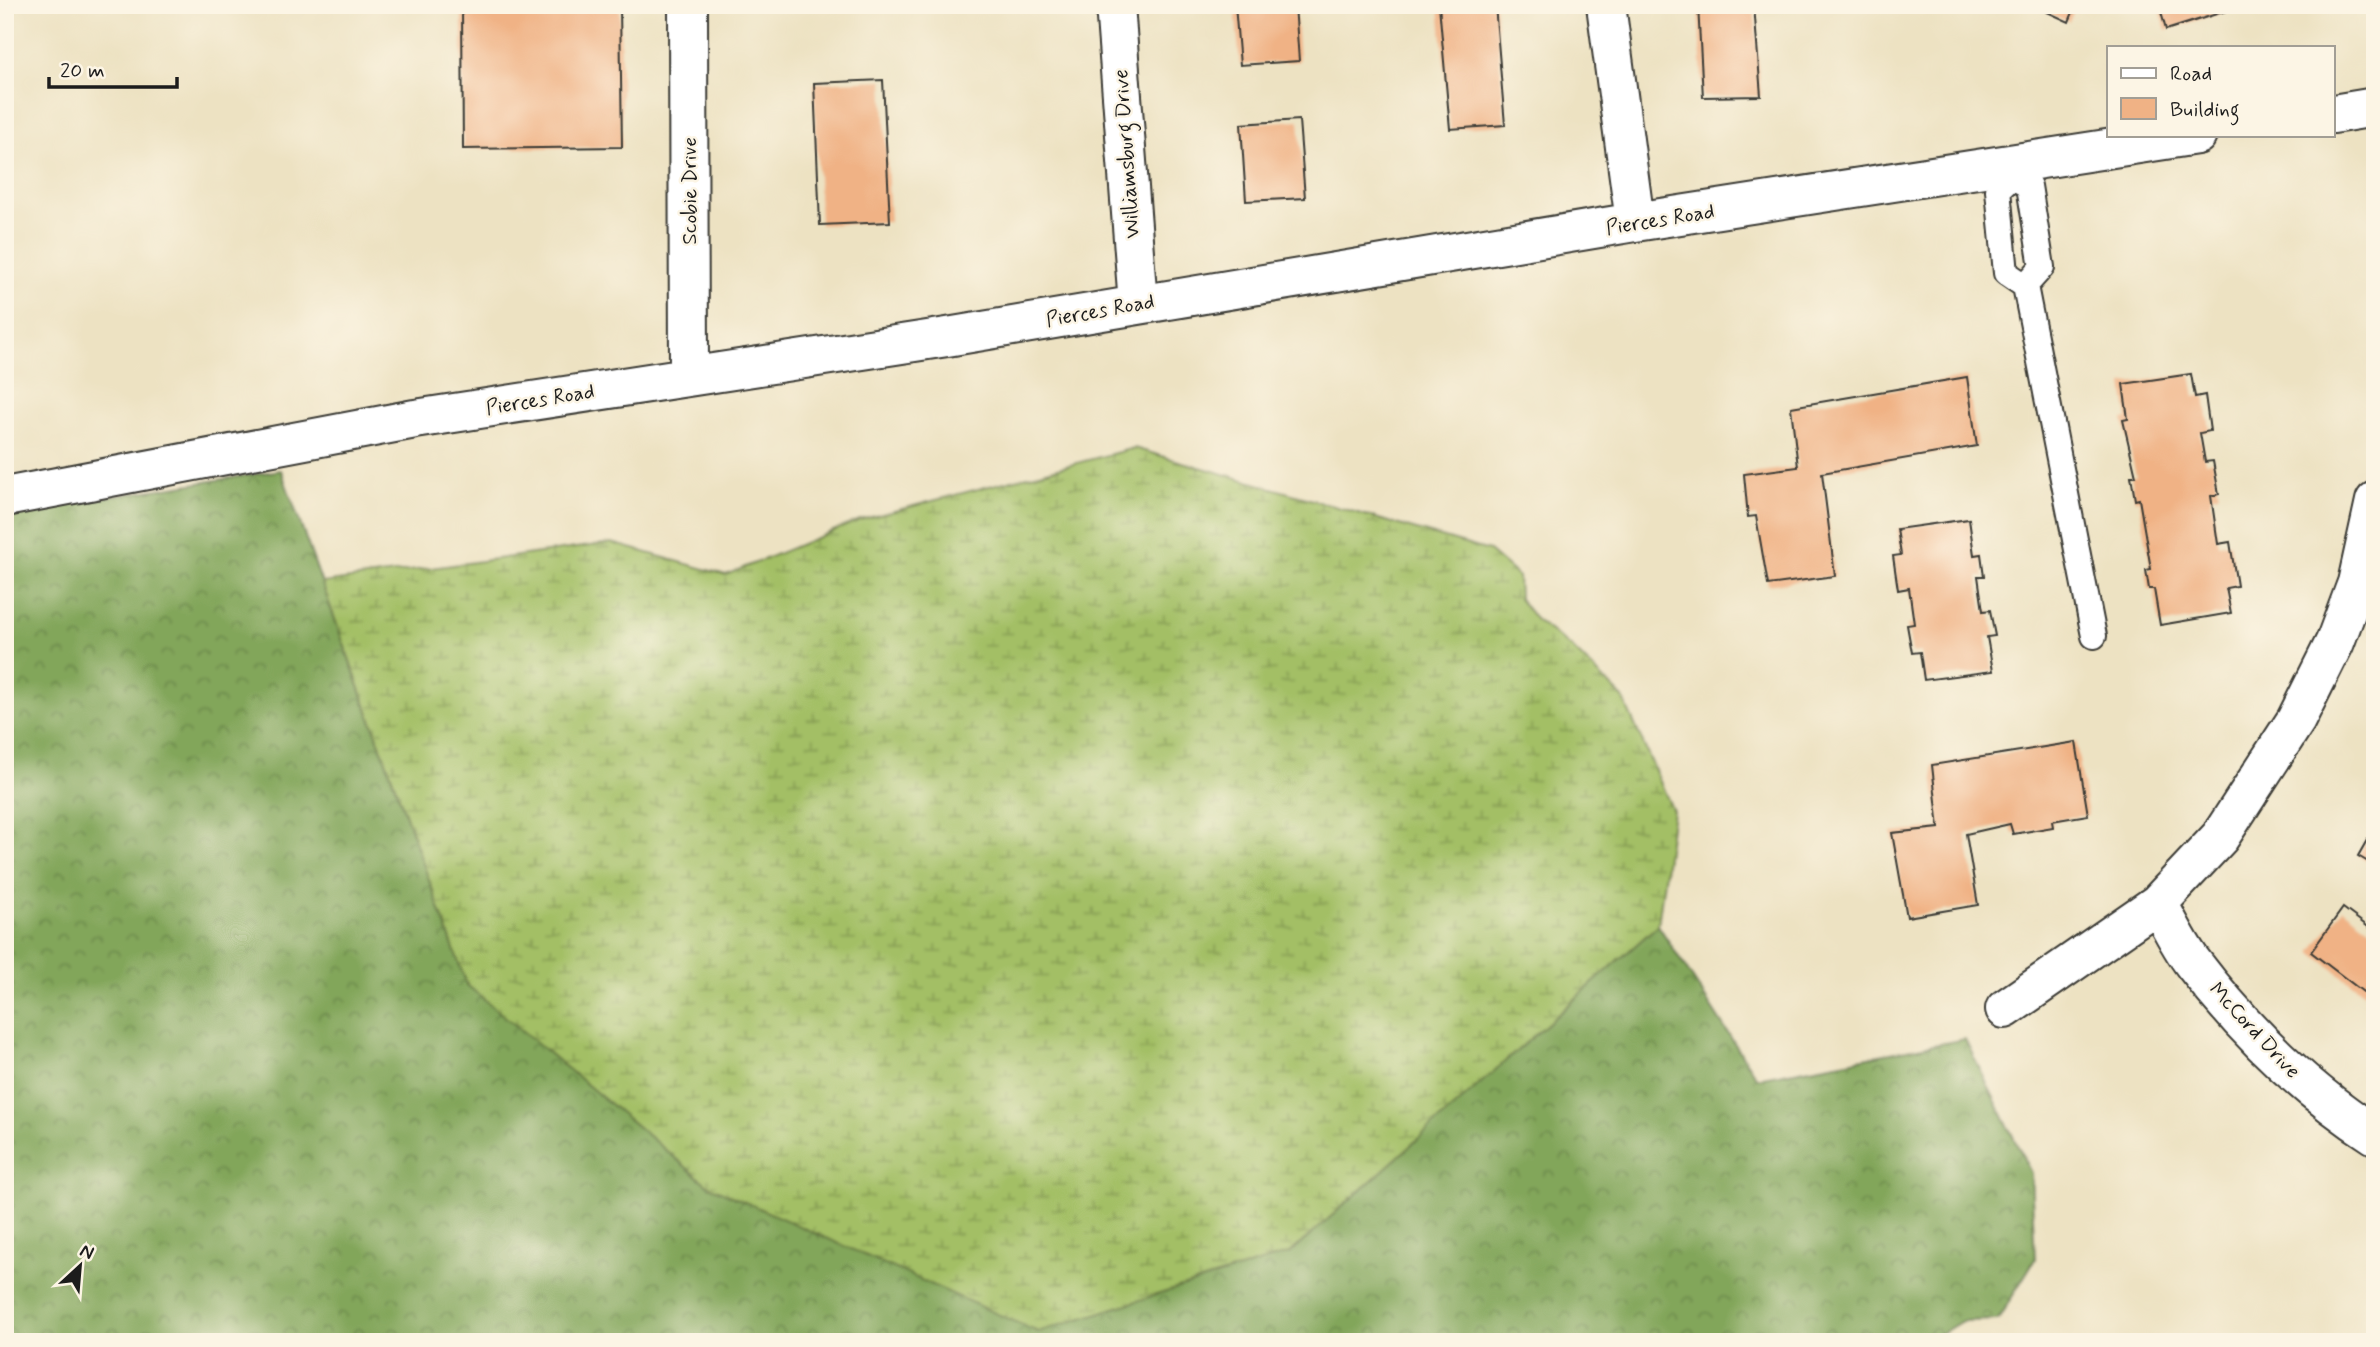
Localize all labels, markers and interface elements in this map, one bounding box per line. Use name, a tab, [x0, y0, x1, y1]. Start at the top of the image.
scale bar	[49, 46, 177, 90]
legend	[2107, 46, 2334, 136]
text: 20 m	[60, 57, 105, 85]
text: Road	[2170, 60, 2212, 88]
street label: Williamsburg Drive	[1107, 68, 1149, 240]
text: Building	[2170, 96, 2240, 126]
street label: Scobie Drive	[676, 137, 704, 245]
street label: Pierces Road	[1604, 198, 1717, 242]
street label: Pierces Road	[1044, 288, 1157, 334]
street label: Pierces Road	[484, 378, 597, 422]
street label: McCord Drive	[2202, 976, 2306, 1085]
north arrow	[46, 1232, 116, 1302]
text: N	[76, 1238, 98, 1266]

